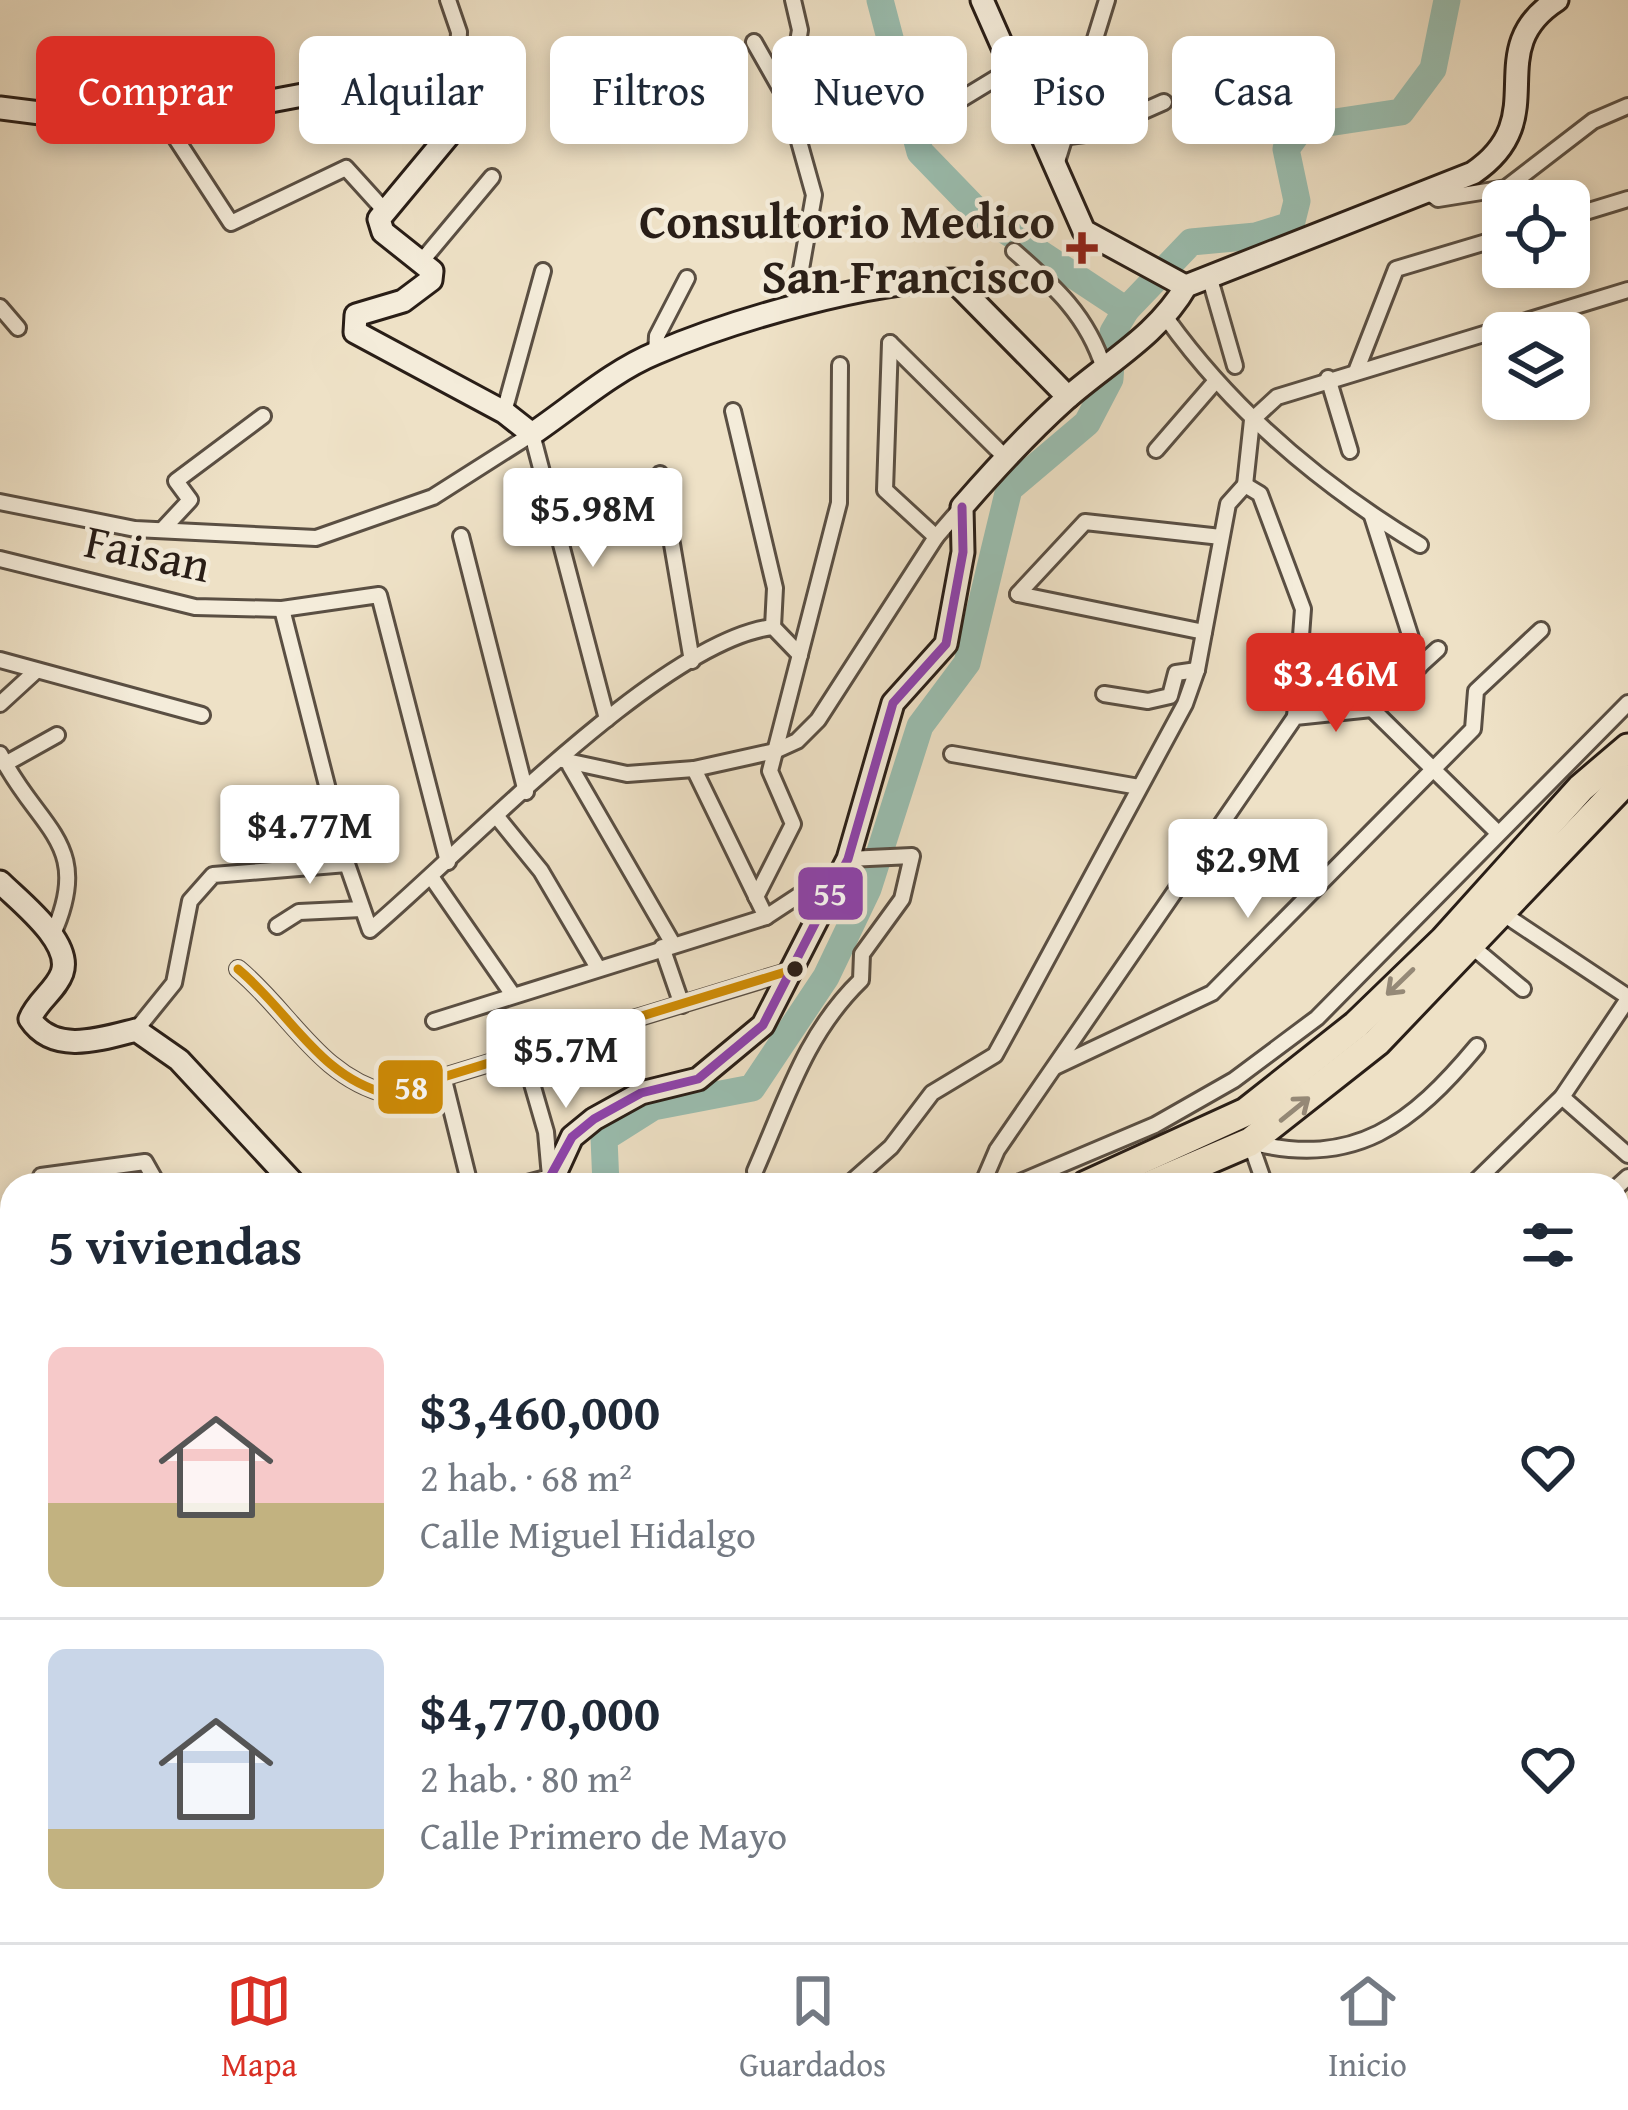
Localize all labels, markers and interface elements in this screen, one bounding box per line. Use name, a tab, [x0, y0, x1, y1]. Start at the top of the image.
chip: Comprar	[36, 36, 275, 144]
chip: Alquilar	[299, 36, 526, 144]
chip: Filtros	[550, 36, 748, 144]
chip: Nuevo	[772, 36, 967, 144]
chip: Piso	[991, 36, 1148, 144]
chip: Casa	[1172, 36, 1335, 144]
map controls	[1482, 180, 1590, 420]
button: locate	[1482, 180, 1590, 288]
place label: Consultorio Medico San Francisco	[639, 185, 1055, 311]
marker: Consultorio Medico San Francisco	[1066, 232, 1098, 264]
button: layers	[1482, 312, 1590, 420]
pin: $5.98M	[495, 468, 691, 570]
text: $5.98M	[530, 478, 656, 535]
street label: Faisan	[79, 504, 217, 600]
pin: $3.46M	[1238, 633, 1434, 735]
text: $3.46M	[1273, 643, 1399, 700]
pin: $4.77M	[212, 785, 408, 887]
text: $4.77M	[247, 795, 373, 852]
pin: $2.9M	[1164, 819, 1332, 921]
text: $2.9M	[1195, 829, 1301, 886]
line badge: 55	[796, 865, 865, 922]
text: 55	[813, 869, 847, 917]
unlabelled marker	[784, 958, 806, 980]
one-way arrow	[1386, 968, 1416, 996]
pin: $5.7M	[482, 1009, 650, 1111]
text: $5.7M	[513, 1019, 619, 1076]
line badge: 58	[376, 1058, 445, 1116]
text: 58	[394, 1063, 428, 1111]
one-way arrow	[1279, 1096, 1310, 1124]
text: 5 viviendas	[48, 1208, 302, 1283]
icon: filters	[1515, 1212, 1581, 1278]
text: $3,460,000	[420, 1373, 660, 1448]
icon: home	[144, 1395, 288, 1539]
icon: heart	[1515, 1434, 1581, 1500]
text: 2 hab. · 68 m²	[420, 1448, 632, 1505]
text: Calle Miguel Hidalgo	[420, 1505, 756, 1562]
text: $4,770,000	[420, 1674, 660, 1749]
icon: home	[144, 1697, 288, 1841]
icon: heart	[1515, 1736, 1581, 1802]
text: 2 hab. · 80 m²	[420, 1749, 632, 1806]
text: Calle Primero de Mayo	[420, 1806, 787, 1863]
tab: Mapa	[221, 1968, 297, 2088]
tab: Guardados	[739, 1968, 886, 2088]
tab: Inicio	[1328, 1968, 1407, 2088]

